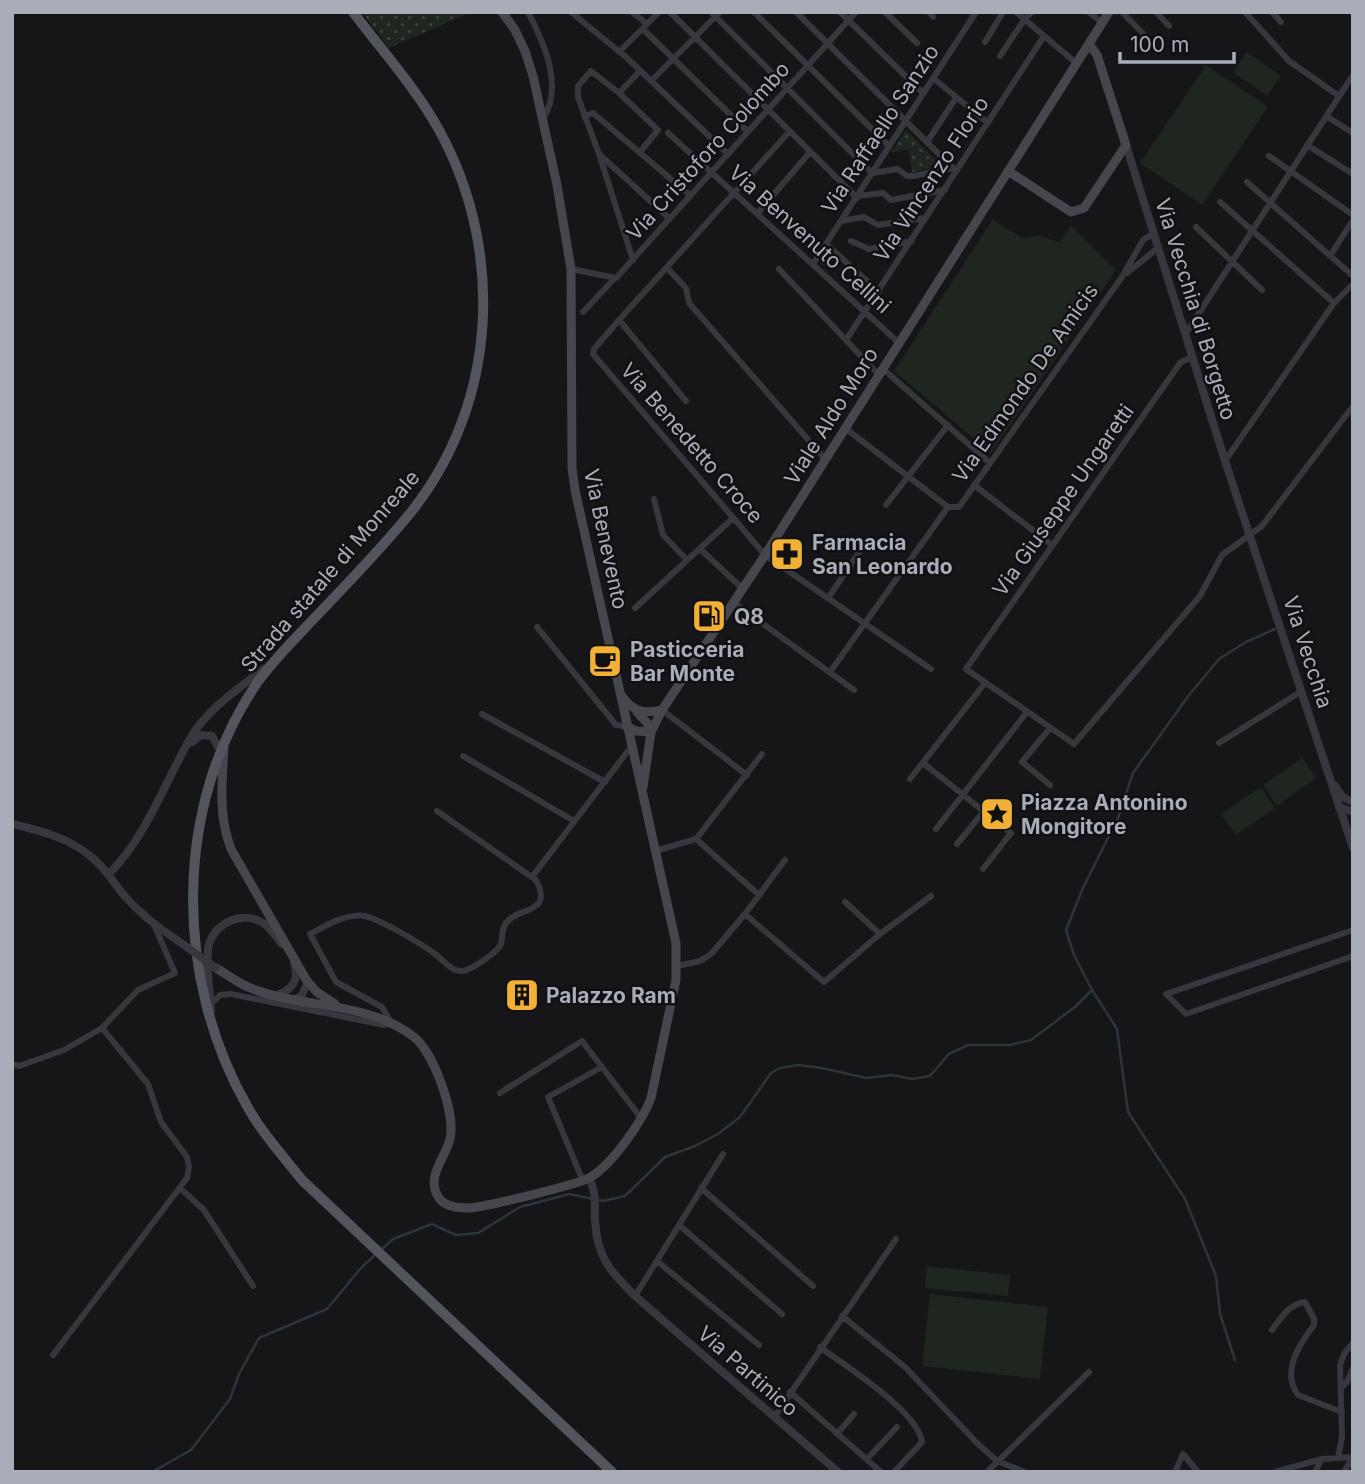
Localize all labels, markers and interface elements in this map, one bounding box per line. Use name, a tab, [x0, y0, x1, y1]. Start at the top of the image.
scale bar	[1120, 21, 1234, 65]
text: 100 m	[1130, 32, 1189, 57]
street label: Via Raffaello Sanzio	[816, 40, 944, 218]
street label: Via Cristoforo Colombo	[621, 57, 795, 245]
street label: Via Vincenzo Florio	[868, 92, 994, 266]
street label: Via Benvenuto Cellini	[724, 160, 896, 318]
street label: Via Vecchia di Borgetto	[1150, 195, 1242, 423]
street label: Via Edmondo De Amicis	[947, 279, 1103, 487]
street label: Viale Aldo Moro	[779, 343, 883, 489]
street label: Via Benedetto Croce	[616, 358, 768, 528]
street label: Via Giuseppe Ungaretti	[987, 399, 1139, 601]
street label: Strada statale di Monreale	[235, 465, 425, 677]
street label: Via Benevento	[579, 467, 633, 611]
place label: Farmacia San Leonardo	[812, 530, 953, 579]
pharmacy icon: Farmacia San Leonardo	[768, 535, 806, 573]
street label: Via Vecchia	[1278, 593, 1338, 711]
fuel station icon: Q8	[690, 597, 728, 635]
place label: Q8	[734, 604, 764, 629]
place label: Pasticceria Bar Monte	[630, 637, 745, 686]
cafe icon: Pasticceria Bar Monte	[586, 642, 624, 680]
place label: Piazza Antonino Mongitore	[1021, 790, 1188, 839]
place icon: Piazza Antonino Mongitore	[978, 795, 1016, 833]
building icon: Palazzo Ram	[503, 976, 541, 1014]
place label: Palazzo Ram	[546, 983, 676, 1008]
street label: Via Partinico	[693, 1321, 803, 1421]

